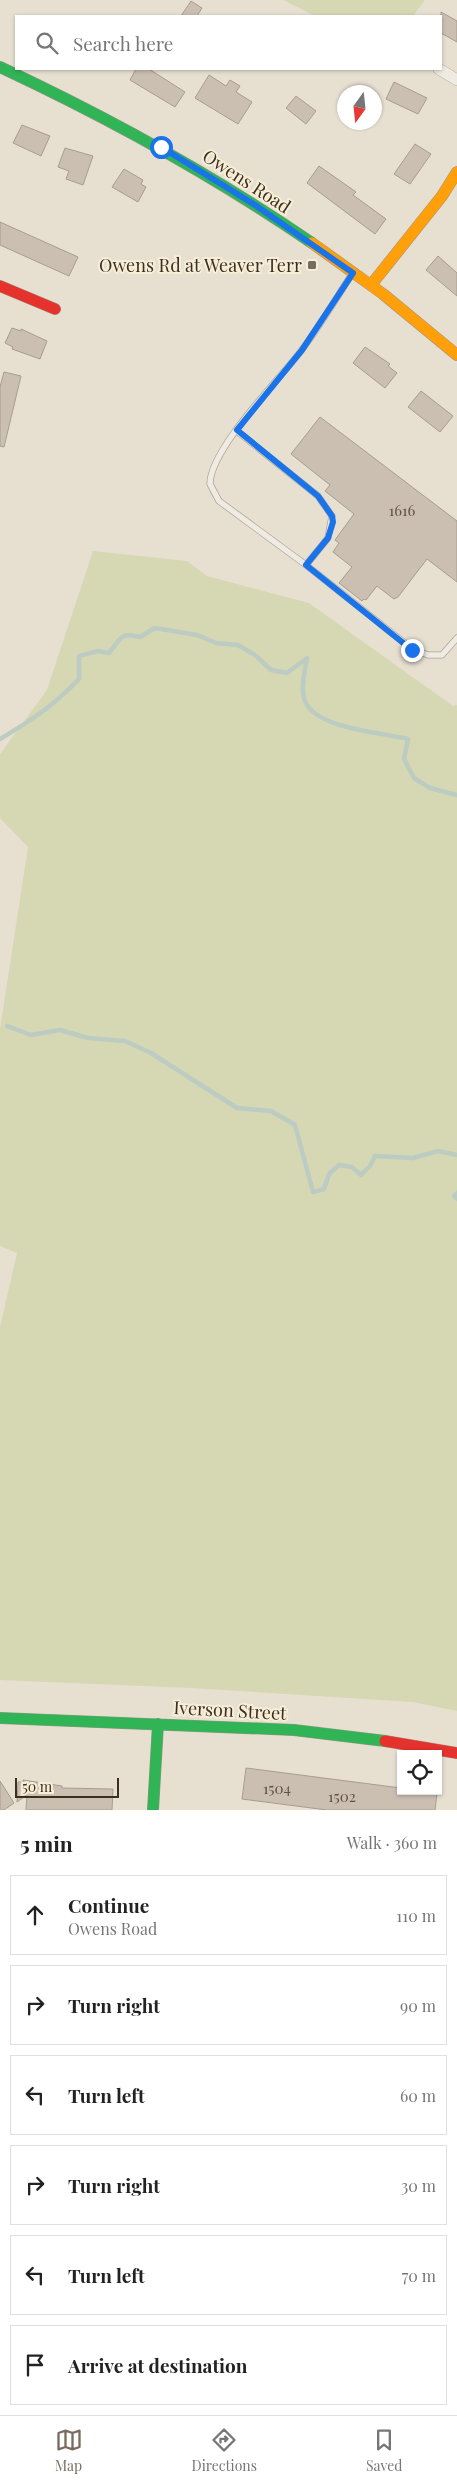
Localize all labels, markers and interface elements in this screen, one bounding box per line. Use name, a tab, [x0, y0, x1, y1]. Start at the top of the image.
search box	[15, 15, 442, 70]
icon: search	[33, 29, 61, 57]
text: Search here	[73, 30, 173, 56]
north arrow	[337, 85, 382, 130]
route start	[150, 136, 173, 159]
street label: Owens Road	[198, 144, 296, 219]
place label: Owens Rd at Weaver Terr	[99, 253, 302, 277]
marker: Owens Rd at Weaver Terr	[306, 259, 318, 271]
house number: 1616	[389, 500, 416, 520]
route end	[401, 639, 424, 662]
street label: Iverson Street	[173, 1695, 288, 1725]
map controls	[397, 1750, 442, 1795]
button: locate	[397, 1750, 442, 1795]
scale bar	[15, 1775, 119, 1798]
text: 50 m	[22, 1777, 52, 1796]
house number: 1504	[263, 1778, 291, 1798]
house number: 1502	[328, 1786, 356, 1806]
text: 5 min	[20, 1829, 73, 1857]
text: Walk · 360 m	[347, 1832, 437, 1853]
text: Continue	[68, 1892, 149, 1918]
icon: ahead	[21, 1901, 49, 1929]
text: 110 m	[396, 1905, 436, 1926]
text: Owens Road	[68, 1918, 157, 1939]
icon: right	[21, 1991, 49, 2019]
text: Turn right	[68, 1992, 160, 2018]
text: 90 m	[400, 1995, 436, 2016]
icon: left	[21, 2081, 49, 2109]
text: Turn left	[68, 2082, 145, 2108]
text: 60 m	[400, 2085, 436, 2106]
icon: right	[21, 2171, 49, 2199]
text: Turn right	[68, 2172, 160, 2198]
text: 30 m	[401, 2175, 436, 2196]
icon: left	[21, 2261, 49, 2289]
text: Turn left	[68, 2262, 145, 2288]
text: 70 m	[402, 2265, 436, 2286]
icon: arrive	[21, 2351, 49, 2379]
text: Arrive at destination	[68, 2352, 248, 2378]
tab: Map	[55, 2426, 83, 2475]
tab: Directions	[192, 2426, 257, 2475]
tab: Saved	[366, 2426, 402, 2475]

